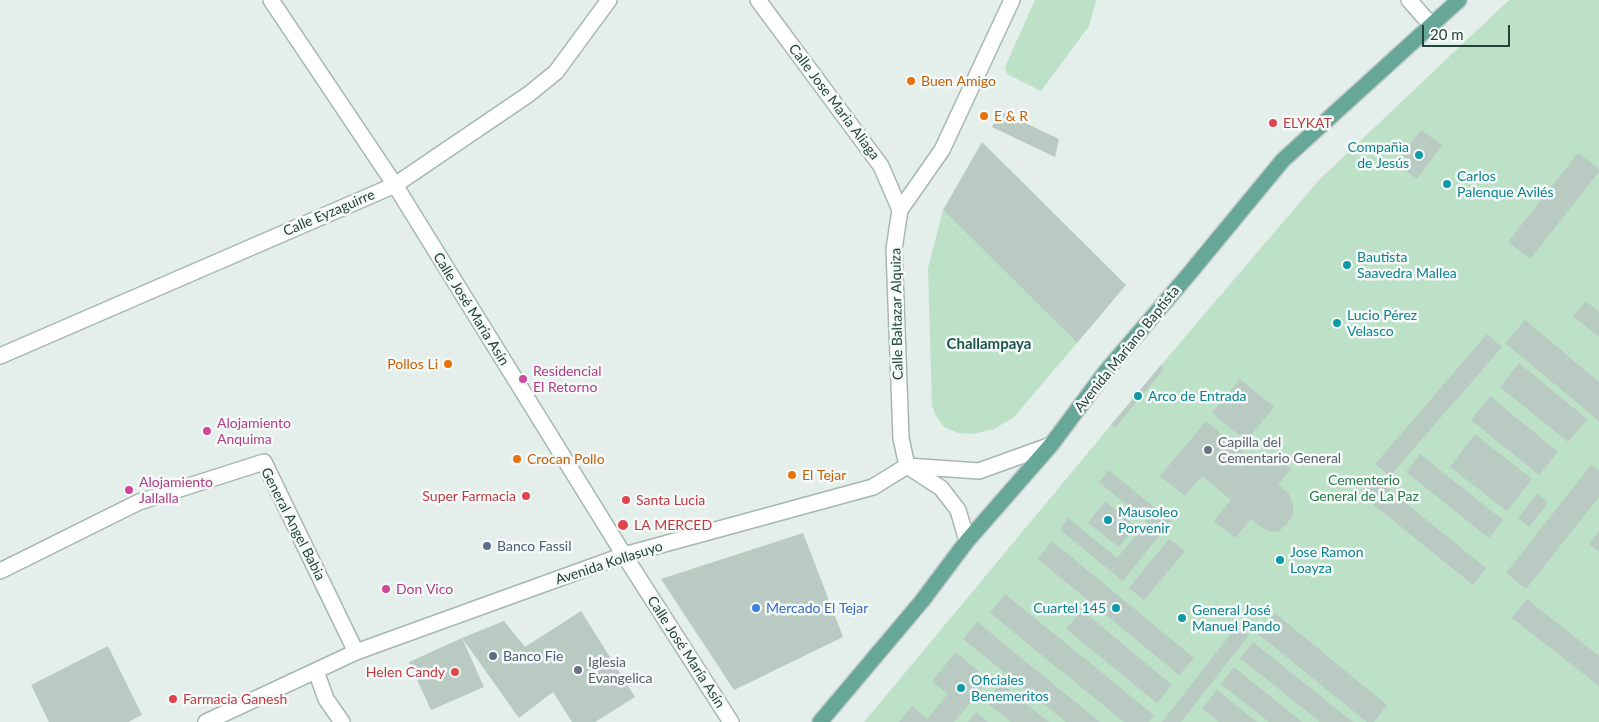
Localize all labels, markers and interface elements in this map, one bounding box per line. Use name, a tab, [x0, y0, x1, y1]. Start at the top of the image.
scale bar	[1424, 15, 1512, 47]
text: 20 m	[1430, 25, 1464, 43]
street label: Calle Jose Maria Aliaga	[785, 41, 883, 163]
place label: Buen Amigo	[921, 73, 996, 89]
marker: Buen Amigo	[905, 75, 917, 87]
place label: E & R	[994, 108, 1028, 124]
marker: E & R	[978, 110, 990, 122]
place label: ELYKAT	[1283, 115, 1332, 131]
marker: ELYKAT	[1267, 117, 1279, 129]
place label: Compañìa de Jesús	[1347, 139, 1409, 172]
marker: Compañìa de Jesús	[1413, 149, 1425, 161]
place label: Carlos Palenque Avilés	[1457, 168, 1554, 200]
marker: Carlos Palenque Avilés	[1441, 178, 1453, 190]
street label: Calle Eyzaguirre	[281, 186, 377, 240]
street label: Calle Baltazar Alquiza	[887, 248, 907, 380]
street label: Calle José María Asín	[429, 249, 513, 369]
place label: Bautista Saavedra Mallea	[1357, 249, 1457, 282]
marker: Bautista Saavedra Mallea	[1341, 259, 1353, 271]
street label: Avenida Mariano Baptista	[1071, 282, 1183, 416]
place label: Lucio Pérez Velasco	[1347, 307, 1417, 340]
marker: Lucio Pérez Velasco	[1331, 317, 1343, 329]
district label: Challampaya	[947, 335, 1031, 353]
place label: Pollos Li	[387, 356, 438, 372]
marker: Pollos Li	[442, 358, 454, 370]
place label: Residencial El Retorno	[533, 363, 601, 396]
marker: Residencial El Retorno	[517, 373, 529, 385]
place label: Arco de Entrada	[1148, 388, 1247, 404]
marker: Arco de Entrada	[1132, 390, 1144, 402]
place label: Alojamiento Anquima	[217, 415, 291, 448]
marker: Alojamiento Anquima	[201, 425, 213, 437]
place label: Capilla del Cementario General	[1218, 434, 1341, 467]
marker: Capilla del Cementario General	[1202, 444, 1214, 456]
place label: Crocan Pollo	[527, 451, 605, 467]
marker: Crocan Pollo	[511, 453, 523, 465]
street label: General Angel Babia	[257, 465, 329, 583]
place label: El Tejar	[802, 467, 846, 483]
marker: El Tejar	[786, 469, 798, 481]
park label: Cementerio General de La Paz	[1309, 472, 1419, 504]
place label: Alojamiento Jallalla	[139, 474, 213, 507]
marker: Alojamiento Jallalla	[123, 484, 135, 496]
place label: Super Farmacia	[422, 488, 516, 504]
marker: Super Farmacia	[520, 490, 532, 502]
place label: Santa Lucia	[636, 492, 705, 508]
marker: Santa Lucia	[620, 494, 632, 506]
place label: Mausoleo Porvenir	[1118, 504, 1178, 536]
marker: Mausoleo Porvenir	[1102, 514, 1114, 526]
place label: LA MERCED	[634, 517, 712, 533]
marker: LA MERCED	[616, 518, 630, 532]
place label: Banco Fassil	[497, 538, 571, 554]
street label: Avenida Kollasuyo	[553, 538, 665, 588]
marker: Banco Fassil	[481, 540, 493, 552]
place label: Jose Ramon Loayza	[1290, 544, 1364, 576]
marker: Jose Ramon Loayza	[1274, 554, 1286, 566]
place label: Don Vico	[396, 581, 453, 597]
marker: Don Vico	[380, 583, 392, 595]
street label: Calle José María Asín	[644, 593, 728, 711]
place label: Mercado El Tejar	[766, 600, 868, 616]
place label: Cuartel 145	[1033, 600, 1106, 616]
marker: Mercado El Tejar	[750, 602, 762, 614]
marker: Cuartel 145	[1110, 602, 1122, 614]
place label: General José Manuel Pando	[1192, 602, 1280, 634]
marker: General José Manuel Pando	[1176, 612, 1188, 624]
place label: Banco Fie	[503, 648, 563, 664]
marker: Banco Fie	[487, 650, 499, 662]
place label: Iglesia Evangelica	[588, 654, 652, 686]
place label: Helen Candy	[366, 664, 445, 680]
marker: Iglesia Evangelica	[572, 664, 584, 676]
marker: Helen Candy	[449, 666, 461, 678]
place label: Oficiales Benemeritos	[971, 672, 1049, 704]
marker: Oficiales Benemeritos	[955, 682, 967, 694]
place label: Farmacia Ganesh	[183, 691, 287, 707]
marker: Farmacia Ganesh	[167, 693, 179, 705]

